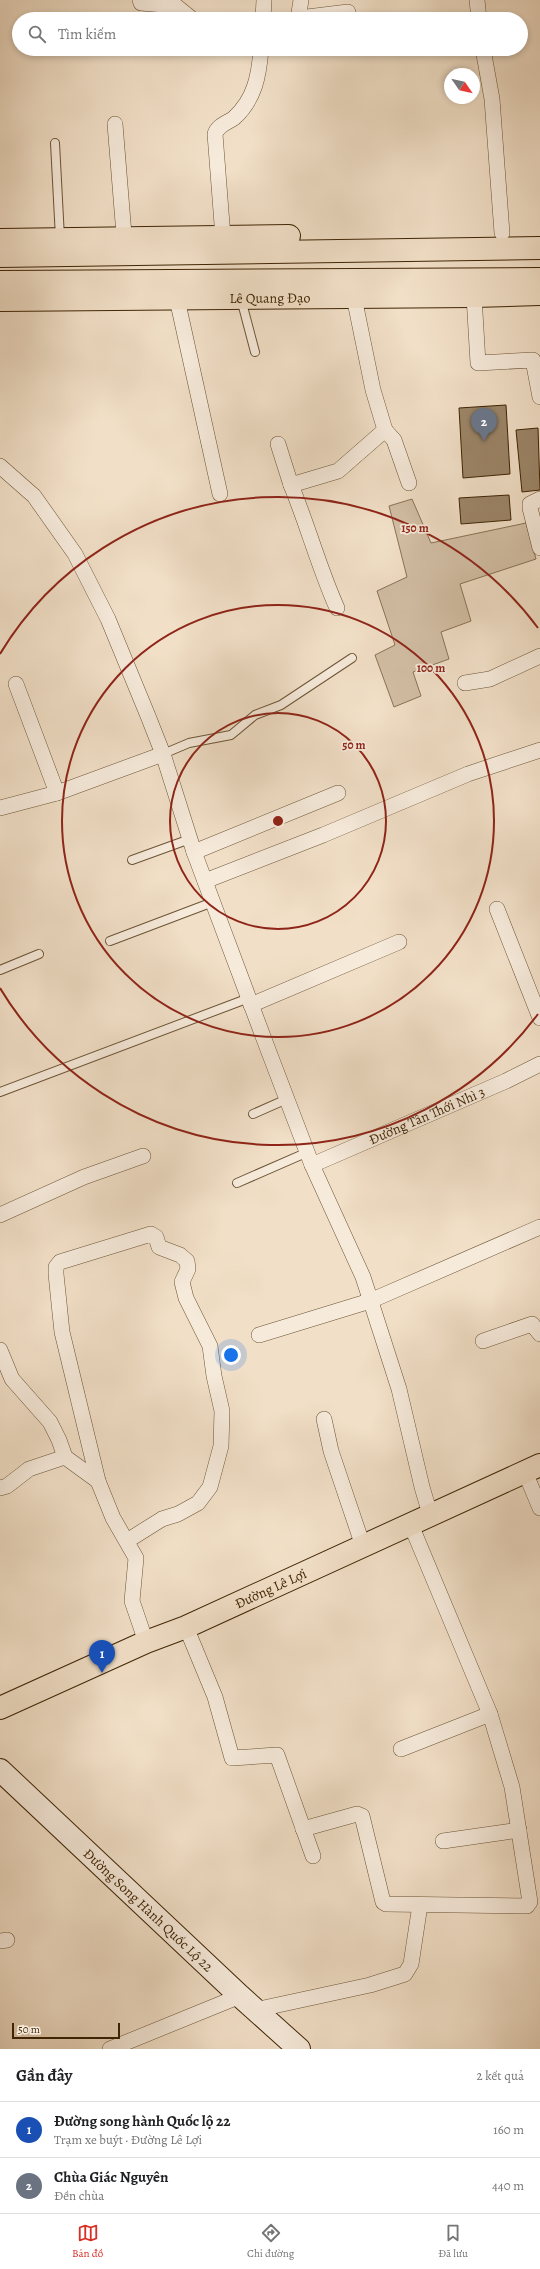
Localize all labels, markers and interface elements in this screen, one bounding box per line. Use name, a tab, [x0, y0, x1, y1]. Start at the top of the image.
search box	[12, 12, 528, 56]
icon: search	[26, 23, 48, 45]
text: Tìm kiếm	[58, 24, 116, 44]
north arrow	[444, 68, 480, 104]
street label: Lê Quang Đạo	[229, 288, 311, 308]
pin: 2	[471, 408, 497, 441]
text: 150 m	[401, 520, 429, 536]
text: 100 m	[417, 660, 445, 676]
text: 50 m	[342, 737, 366, 753]
centre of rings	[271, 814, 285, 828]
street label: Đường Tân Thới Nhì 3	[366, 1082, 488, 1149]
your location	[221, 1345, 241, 1365]
street label: Đường Lê Lợi	[232, 1564, 310, 1613]
pin: 1	[89, 1640, 115, 1673]
street label: Đường Song Hành Quốc Lộ 22	[79, 1844, 218, 1976]
scale bar	[12, 2021, 120, 2040]
text: 50 m	[18, 2022, 40, 2037]
text: Gần đây	[16, 2064, 73, 2087]
text: 2 kết quả	[477, 2067, 524, 2084]
text: Đường song hành Quốc lộ 22	[54, 2111, 230, 2131]
text: 1	[27, 2121, 31, 2138]
text: 160 m	[493, 2121, 524, 2138]
text: Trạm xe buýt · Đường Lê Lợi	[54, 2131, 202, 2148]
text: Chùa Giác Nguyên	[54, 2167, 168, 2187]
text: 2	[26, 2177, 32, 2194]
text: 440 m	[492, 2177, 524, 2194]
text: Đền chùa	[54, 2187, 104, 2204]
tab: Bản đồ	[72, 2222, 103, 2261]
tab: Chỉ đường	[247, 2222, 294, 2261]
tab: Đã lưu	[438, 2222, 468, 2261]

